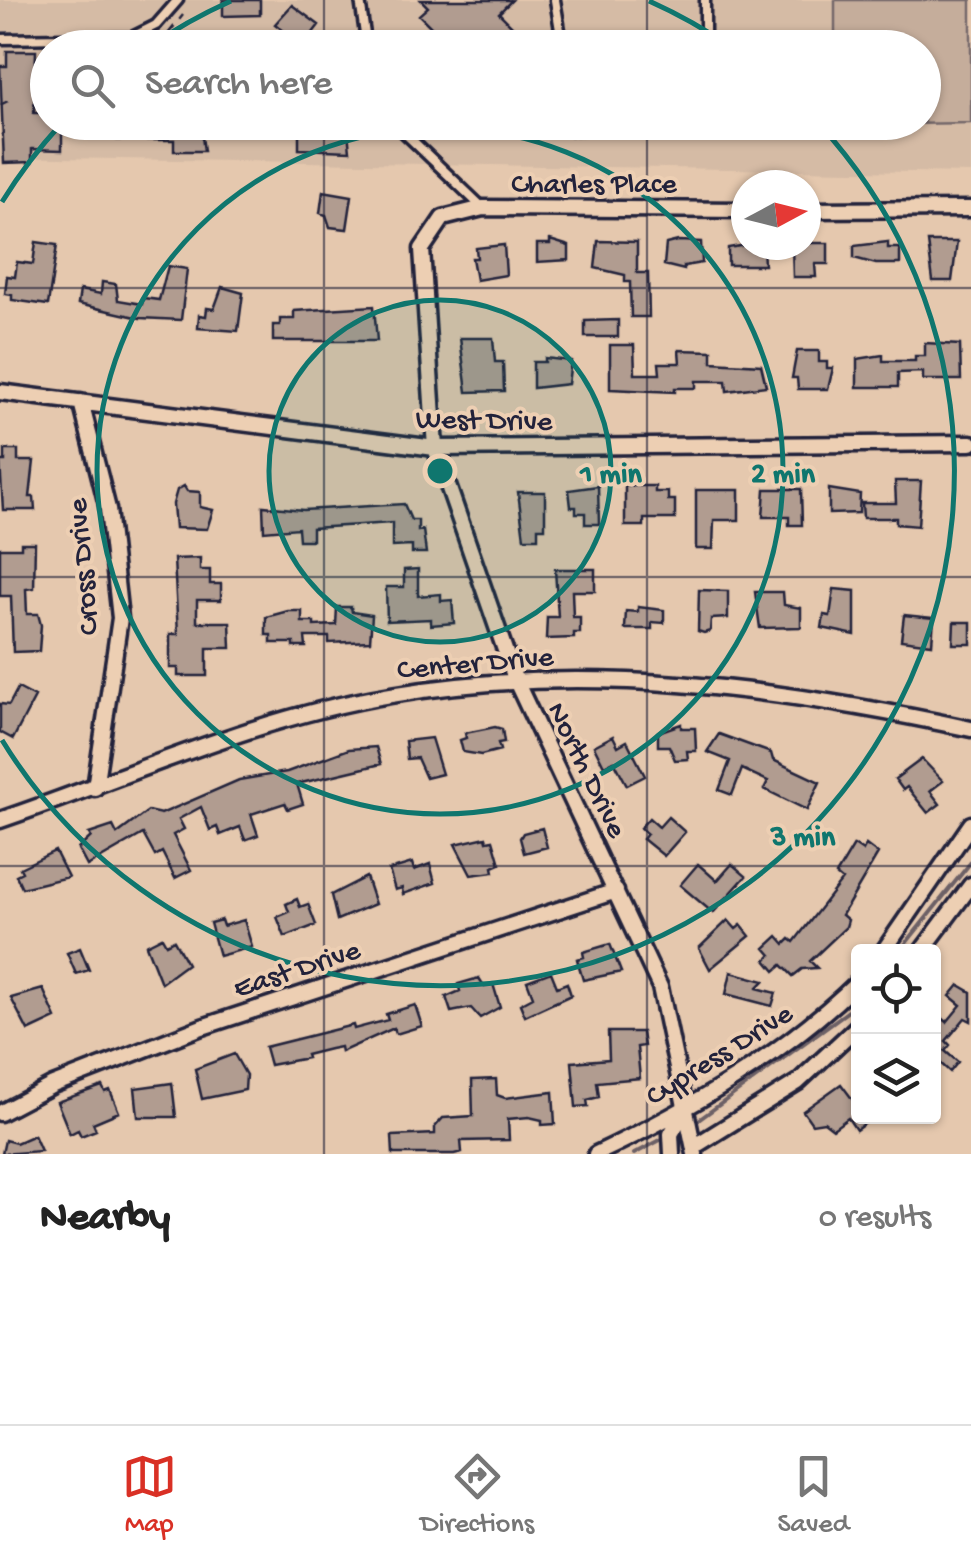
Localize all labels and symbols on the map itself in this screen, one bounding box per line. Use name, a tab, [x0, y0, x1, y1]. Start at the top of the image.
street label: Charles Place	[511, 169, 677, 204]
north arrow	[731, 170, 821, 260]
street label: West Drive	[415, 404, 553, 441]
centre of rings	[422, 453, 458, 489]
text: 1 min	[579, 459, 642, 494]
text: 2 min	[751, 459, 816, 494]
street label: Cross Drive	[62, 496, 109, 636]
street label: Center Drive	[396, 641, 556, 690]
street label: North Drive	[537, 697, 633, 845]
text: 3 min	[770, 822, 836, 857]
street label: East Drive	[230, 934, 366, 1008]
street label: Cypress Drive	[641, 998, 801, 1116]

